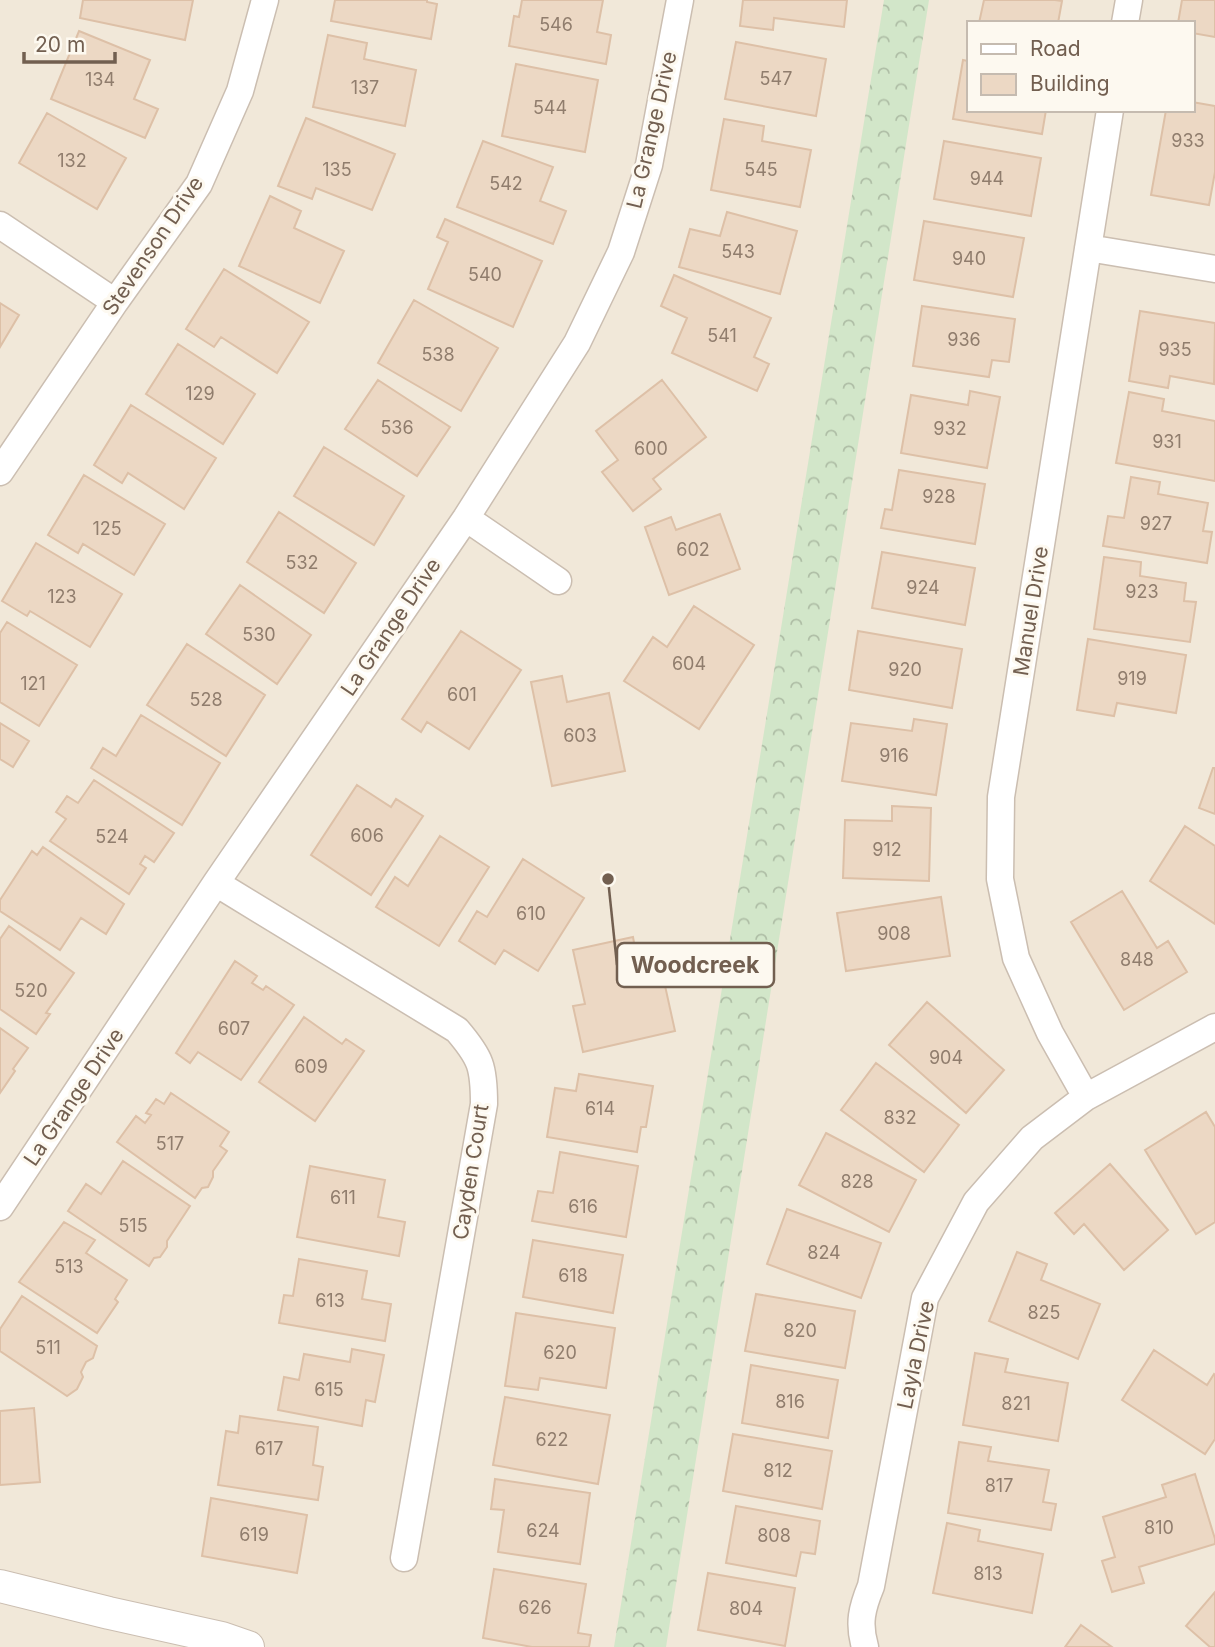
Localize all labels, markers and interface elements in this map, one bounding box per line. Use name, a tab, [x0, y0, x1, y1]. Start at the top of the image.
house number: 546	[539, 14, 573, 35]
scale bar	[24, 21, 116, 65]
legend	[967, 21, 1194, 112]
text: 20 m	[35, 32, 85, 57]
text: Road	[1030, 36, 1081, 61]
street label: La Grange Drive	[621, 49, 682, 211]
house number: 547	[760, 68, 792, 89]
house number: 134	[85, 69, 115, 90]
text: Building	[1030, 71, 1110, 96]
house number: 137	[351, 77, 379, 98]
house number: 544	[533, 97, 567, 118]
house number: 933	[1171, 130, 1205, 151]
house number: 132	[57, 150, 87, 171]
house number: 135	[322, 159, 352, 180]
house number: 545	[744, 159, 778, 180]
house number: 944	[970, 168, 1004, 189]
street label: Stevenson Drive	[97, 172, 208, 320]
house number: 542	[489, 173, 523, 194]
house number: 543	[721, 241, 755, 262]
house number: 940	[952, 248, 986, 269]
house number: 540	[468, 264, 502, 285]
house number: 541	[707, 325, 737, 346]
house number: 936	[947, 329, 981, 350]
house number: 935	[1158, 339, 1192, 360]
house number: 538	[421, 344, 455, 365]
house number: 129	[185, 383, 215, 404]
house number: 536	[380, 417, 414, 438]
house number: 932	[933, 418, 967, 439]
house number: 931	[1152, 431, 1182, 452]
house number: 600	[634, 438, 668, 459]
house number: 928	[922, 486, 956, 507]
house number: 927	[1140, 513, 1172, 534]
house number: 125	[92, 518, 122, 539]
house number: 602	[676, 539, 710, 560]
street label: Manuel Drive	[1008, 544, 1053, 678]
house number: 532	[285, 552, 319, 573]
street label: La Grange Drive	[335, 553, 446, 700]
house number: 924	[906, 577, 940, 598]
house number: 923	[1125, 581, 1159, 602]
house number: 123	[47, 586, 77, 607]
house number: 530	[242, 624, 276, 645]
house number: 604	[672, 653, 706, 674]
house number: 920	[888, 659, 922, 680]
house number: 919	[1117, 668, 1147, 689]
house number: 121	[20, 673, 46, 694]
house number: 601	[447, 684, 477, 705]
house number: 528	[189, 689, 223, 710]
house number: 603	[563, 725, 597, 746]
house number: 916	[879, 745, 909, 766]
house number: 606	[350, 825, 384, 846]
house number: 524	[95, 826, 129, 847]
house number: 912	[872, 839, 902, 860]
house number: 610	[516, 903, 546, 924]
house number: 908	[877, 923, 911, 944]
callout: Woodcreek	[617, 943, 774, 987]
house number: 848	[1120, 949, 1154, 970]
text: Woodcreek	[631, 951, 760, 979]
house number: 520	[14, 980, 48, 1001]
house number: 607	[218, 1018, 250, 1039]
street label: La Grange Drive	[18, 1023, 129, 1170]
house number: 904	[929, 1047, 963, 1068]
house number: 609	[294, 1056, 328, 1077]
house number: 614	[585, 1098, 615, 1119]
street label: Cayden Court	[447, 1102, 494, 1242]
house number: 832	[883, 1107, 917, 1128]
house number: 517	[156, 1133, 184, 1154]
house number: 828	[840, 1171, 874, 1192]
house number: 611	[330, 1187, 356, 1208]
house number: 616	[568, 1196, 598, 1217]
house number: 515	[118, 1215, 148, 1236]
house number: 824	[807, 1242, 841, 1263]
house number: 513	[54, 1256, 84, 1277]
house number: 618	[558, 1265, 588, 1286]
house number: 613	[315, 1290, 345, 1311]
street label: Layla Drive	[892, 1298, 939, 1411]
house number: 825	[1027, 1302, 1061, 1323]
house number: 820	[783, 1320, 817, 1341]
house number: 511	[35, 1337, 61, 1358]
house number: 620	[543, 1342, 577, 1363]
house number: 615	[314, 1379, 344, 1400]
house number: 816	[775, 1391, 805, 1412]
house number: 821	[1001, 1393, 1031, 1414]
house number: 622	[535, 1429, 569, 1450]
house number: 617	[255, 1438, 283, 1459]
house number: 812	[763, 1460, 793, 1481]
house number: 817	[985, 1475, 1013, 1496]
house number: 810	[1144, 1517, 1174, 1538]
house number: 624	[526, 1520, 560, 1541]
house number: 619	[239, 1524, 269, 1545]
house number: 808	[757, 1525, 791, 1546]
house number: 813	[973, 1563, 1003, 1584]
house number: 626	[518, 1597, 552, 1618]
house number: 804	[729, 1598, 763, 1619]

